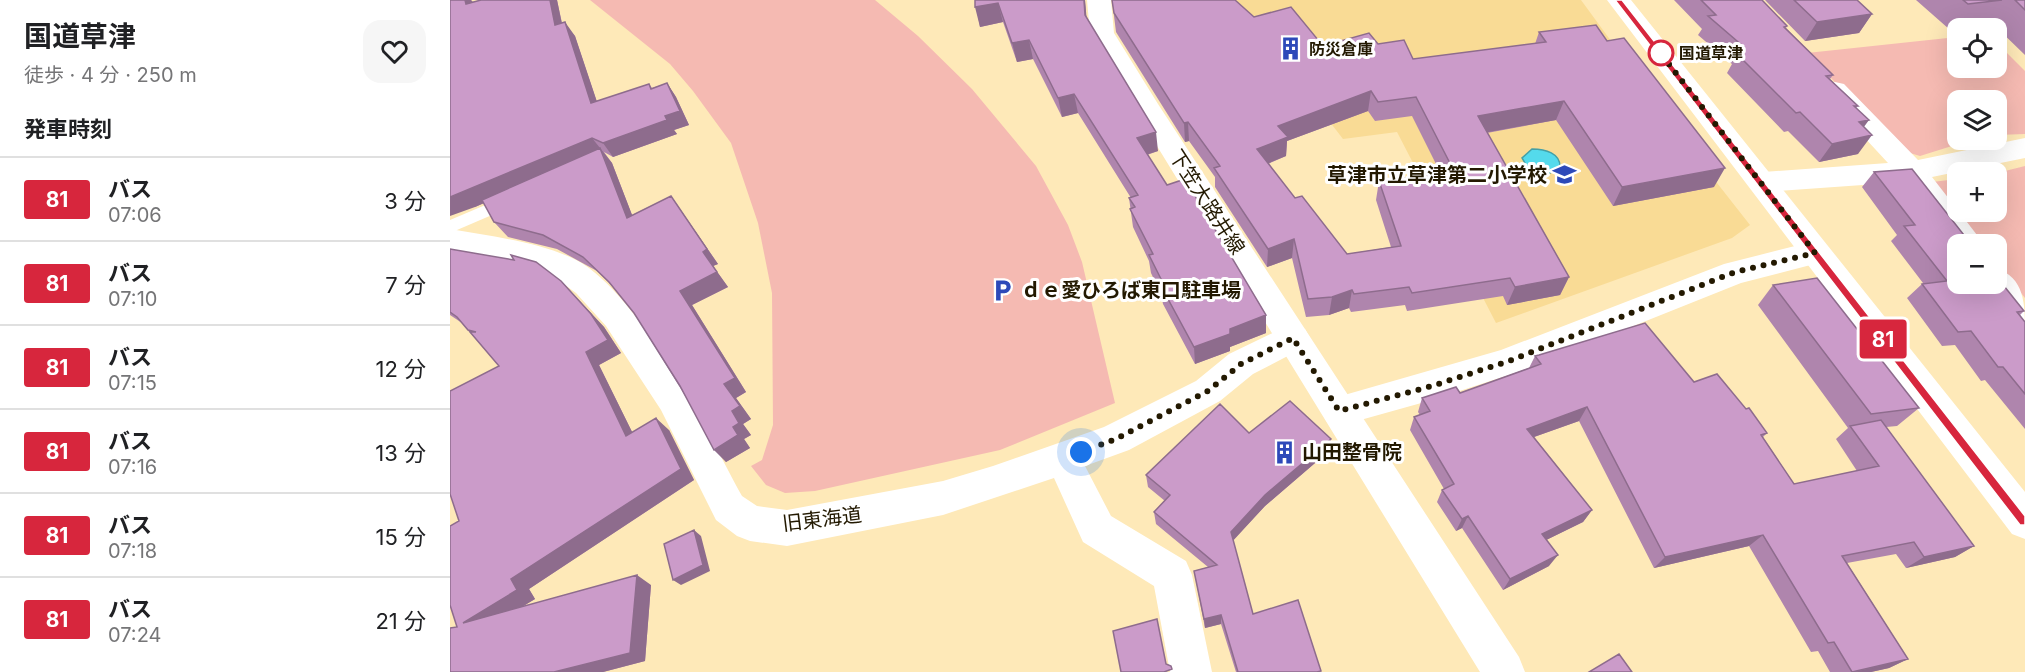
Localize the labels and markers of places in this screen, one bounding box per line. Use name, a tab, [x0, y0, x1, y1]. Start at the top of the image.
building icon: 防災倉庫	[1278, 36, 1304, 62]
place label: 防災倉庫	[1309, 39, 1373, 59]
marker: 国道草津	[1648, 40, 1674, 66]
place label: 国道草津	[1679, 43, 1743, 63]
school or university icon: 草津市立草津第二小学校	[1552, 162, 1578, 188]
place label: 草津市立草津第二小学校	[1327, 163, 1547, 187]
parking icon: ｄｅ愛ひろば東口駐車場	[990, 277, 1016, 303]
place label: ｄｅ愛ひろば東口駐車場	[1021, 278, 1241, 302]
building icon: 山田整骨院	[1271, 439, 1297, 465]
place label: 山田整骨院	[1302, 440, 1402, 464]

